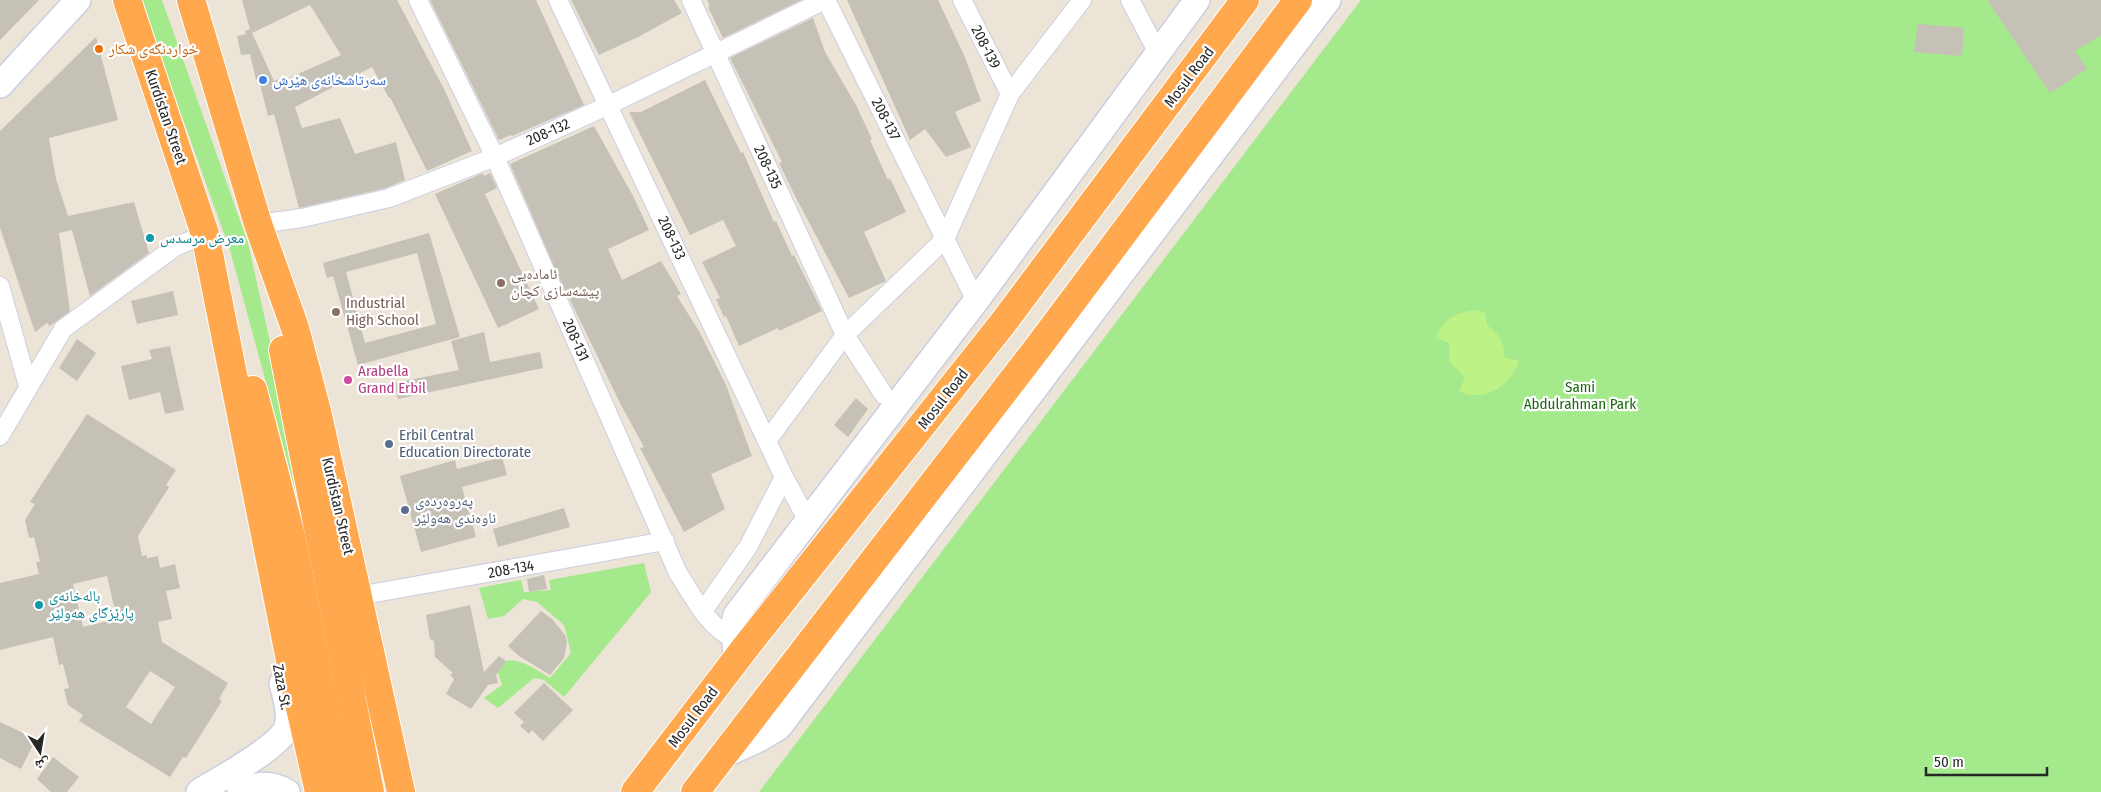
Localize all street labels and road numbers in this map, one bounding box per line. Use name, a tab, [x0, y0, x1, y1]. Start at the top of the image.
street label: 208-139	[968, 22, 1004, 72]
street label: Mosul Road	[1160, 43, 1218, 111]
street label: Kurdistan Street	[141, 67, 191, 167]
street label: 208-137	[868, 95, 904, 143]
street label: 208-132	[524, 114, 573, 149]
street label: 208-135	[750, 142, 786, 192]
street label: 208-133	[654, 213, 690, 263]
street label: 208-131	[559, 316, 593, 364]
street label: Mosul Road	[914, 365, 972, 433]
street label: Kurdistan Street	[318, 456, 358, 556]
street label: 208-134	[487, 556, 535, 582]
street label: Zaza St.	[269, 662, 295, 712]
street label: Mosul Road	[664, 683, 722, 751]

